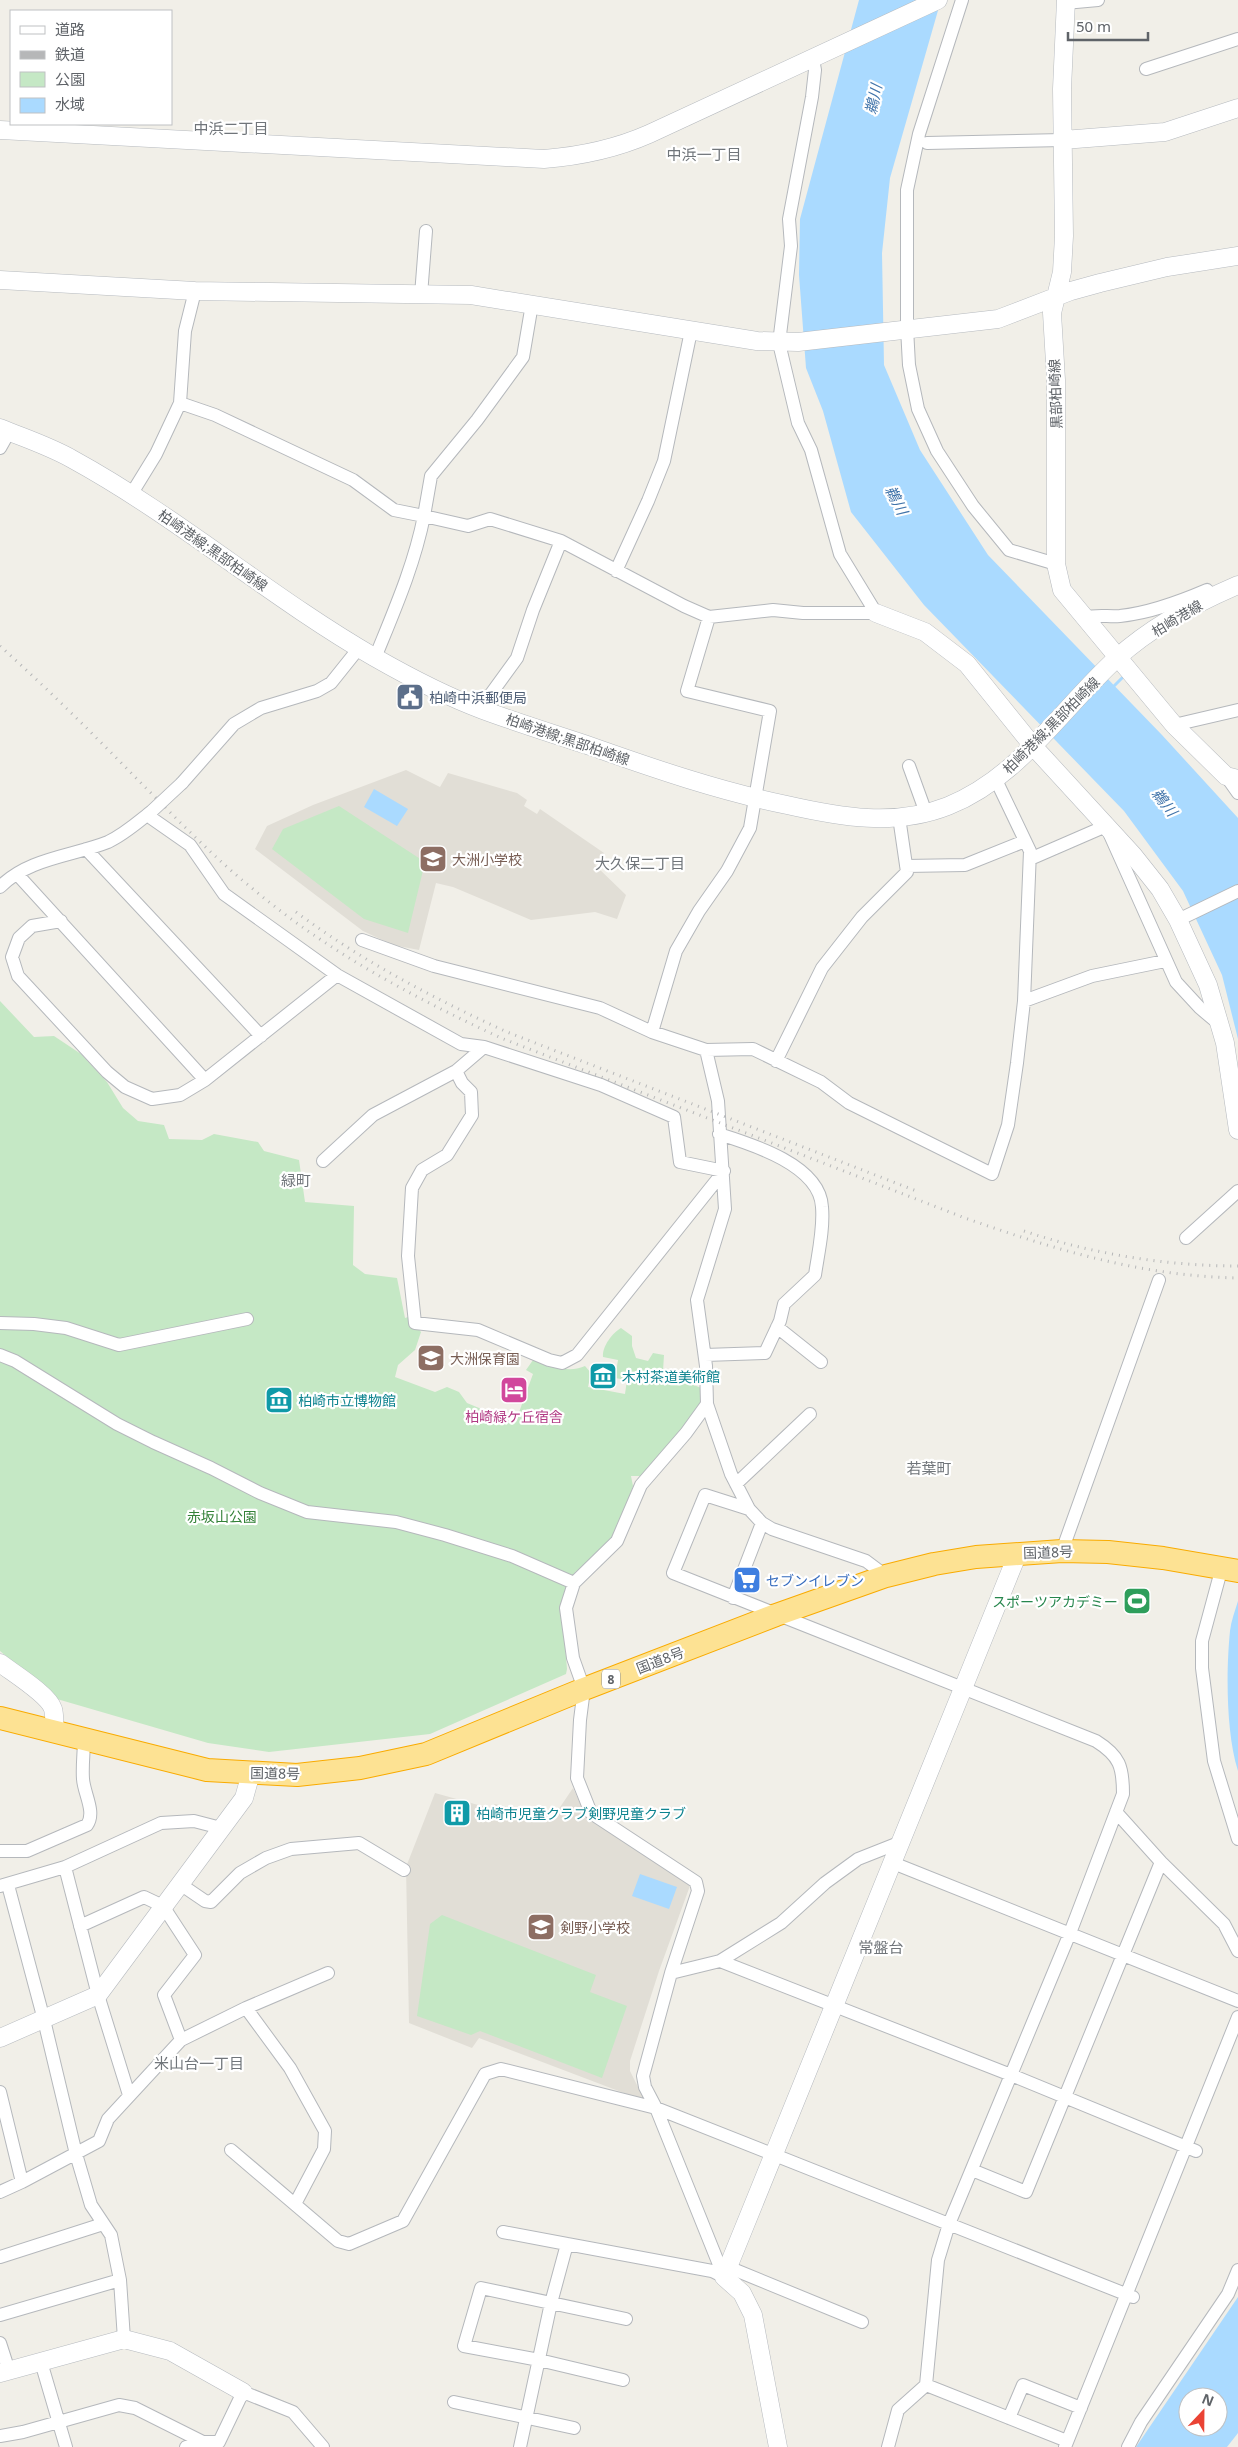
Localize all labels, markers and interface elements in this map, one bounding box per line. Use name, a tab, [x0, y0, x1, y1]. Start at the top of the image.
legend	[10, 10, 172, 125]
scale bar	[1068, 10, 1148, 42]
text: 50 m	[1076, 16, 1111, 36]
text: 道路	[55, 19, 85, 39]
text: 鉄道	[55, 44, 85, 64]
text: 公園	[55, 69, 85, 89]
water label: 鵜川	[860, 80, 886, 116]
text: 水域	[55, 94, 85, 114]
district label: 中浜二丁目	[193, 118, 269, 138]
district label: 中浜一丁目	[666, 144, 742, 164]
street label: 黒部柏崎線	[1044, 359, 1066, 429]
water label: 鵜川	[881, 482, 914, 520]
street label: 柏崎港線;黒部柏崎線	[154, 505, 272, 595]
street label: 柏崎港線	[1148, 595, 1206, 641]
street label: 柏崎港線;黒部柏崎線	[998, 672, 1104, 778]
public building icon: 柏崎中浜郵便局	[395, 682, 425, 712]
place label: 柏崎中浜郵便局	[429, 688, 527, 707]
street label: 柏崎港線;黒部柏崎線	[504, 709, 632, 769]
water label: 鵜川	[1148, 784, 1183, 822]
school or university icon: 大洲小学校	[418, 844, 448, 874]
place label: 大洲小学校	[452, 850, 522, 869]
district label: 大久保二丁目	[595, 853, 685, 873]
district label: 緑町	[281, 1170, 311, 1190]
school or university icon: 大洲保育園	[416, 1343, 446, 1373]
place label: 大洲保育園	[450, 1349, 520, 1368]
museum icon: 木村茶道美術館	[588, 1361, 618, 1391]
place label: 木村茶道美術館	[622, 1367, 720, 1386]
hotel icon: 柏崎緑ケ丘宿舎	[499, 1375, 529, 1405]
museum icon: 柏崎市立博物館	[264, 1385, 294, 1415]
place label: 柏崎市立博物館	[298, 1391, 396, 1410]
place label: 柏崎緑ケ丘宿舎	[465, 1407, 563, 1426]
district label: 若葉町	[906, 1458, 952, 1478]
park label: 赤坂山公園	[187, 1507, 257, 1526]
street label: 国道8号	[1023, 1542, 1073, 1562]
supermarket icon: セブンイレブン	[732, 1565, 762, 1595]
place label: セブンイレブン	[766, 1571, 864, 1590]
sports icon: スポーツアカデミー	[1122, 1586, 1152, 1616]
place label: スポーツアカデミー	[992, 1592, 1118, 1611]
street label: 国道8号	[633, 1642, 687, 1678]
road number: 8	[602, 1670, 620, 1688]
street label: 国道8号	[250, 1763, 300, 1783]
building icon: 柏崎市児童クラブ剣野児童クラブ	[442, 1798, 472, 1828]
place label: 柏崎市児童クラブ剣野児童クラブ	[476, 1804, 686, 1823]
school or university icon: 剣野小学校	[526, 1912, 556, 1942]
place label: 剣野小学校	[560, 1918, 630, 1937]
district label: 常盤台	[858, 1937, 904, 1957]
district label: 米山台一丁目	[154, 2053, 244, 2073]
north arrow	[1178, 2387, 1228, 2437]
text: N	[1199, 2389, 1217, 2410]

